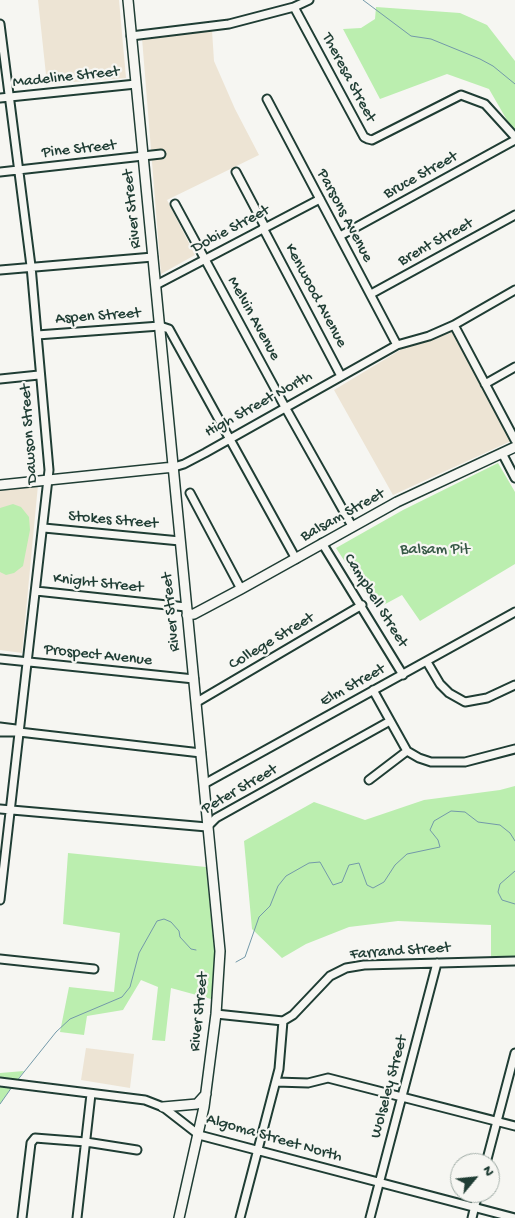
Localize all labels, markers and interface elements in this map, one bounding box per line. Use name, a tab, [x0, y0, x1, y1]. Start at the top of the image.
street label: Theresa Street	[316, 30, 380, 126]
street label: Madeline Street	[12, 63, 120, 93]
street label: Pine Street	[41, 137, 117, 163]
street label: Bruce Street	[381, 148, 461, 204]
street label: Parsons Avenue	[311, 166, 377, 266]
street label: River Street	[119, 169, 147, 249]
street label: Dobie Street	[189, 201, 273, 259]
street label: Brent Street	[395, 215, 477, 271]
street label: Kenwood Avenue	[280, 241, 350, 351]
street label: Melvin Avenue	[222, 274, 284, 364]
street label: Aspen Street	[55, 304, 141, 330]
street label: High Street North	[202, 367, 316, 443]
street label: Dawson Street	[17, 383, 43, 485]
street label: Balsam Street	[298, 485, 388, 547]
street label: Stokes Street	[67, 508, 159, 534]
park label: Balsam Pit	[400, 541, 470, 561]
street label: Campbell Street	[339, 551, 411, 651]
street label: Knight Street	[52, 570, 144, 598]
street label: River Street	[158, 572, 186, 652]
street label: College Street	[226, 609, 318, 675]
street label: Prospect Avenue	[43, 641, 153, 671]
street label: Elm Street	[317, 660, 389, 712]
street label: Peter Street	[199, 761, 281, 819]
street label: Farrand Street	[349, 939, 451, 965]
street label: River Street	[186, 972, 214, 1052]
street label: Wolseley Street	[367, 1033, 413, 1141]
street label: Algoma Street North	[204, 1110, 344, 1168]
north arrow	[450, 1153, 500, 1203]
text: N	[478, 1163, 497, 1179]

